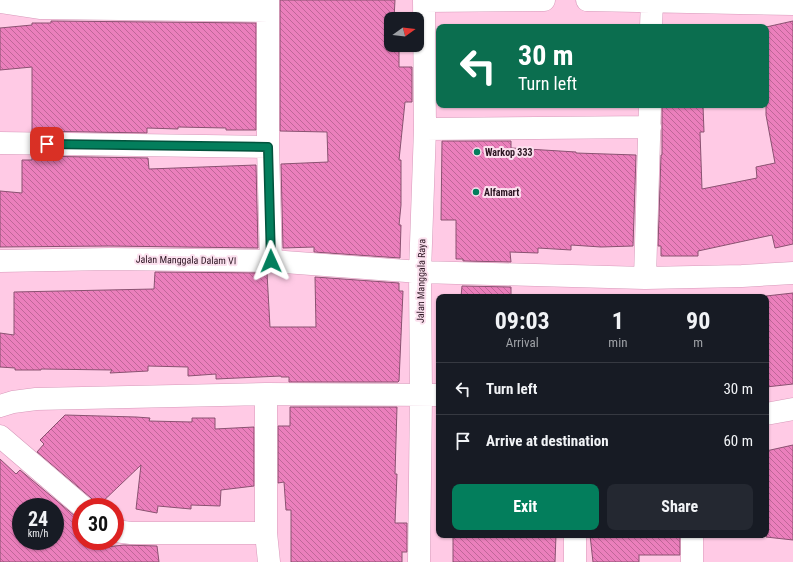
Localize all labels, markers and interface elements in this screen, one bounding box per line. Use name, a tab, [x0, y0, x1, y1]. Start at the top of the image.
north arrow	[384, 12, 424, 52]
map controls	[384, 12, 424, 52]
text: 30 m	[518, 39, 574, 72]
icon: left	[452, 40, 504, 92]
text: Turn left	[518, 73, 577, 94]
pin	[30, 127, 64, 161]
icon: arrive	[36, 133, 58, 155]
marker: Warkop 333	[472, 147, 482, 157]
place label: Warkop 333	[485, 147, 533, 158]
marker: Alfamart	[471, 187, 481, 197]
place label: Alfamart	[484, 187, 519, 198]
street label: Jalan Manggala Raya	[415, 239, 427, 323]
position arrow	[250, 240, 292, 282]
street label: Jalan Manggala Dalam VI	[136, 254, 236, 266]
text: 09:03	[495, 307, 550, 335]
text: 1	[612, 307, 624, 335]
text: 90	[686, 307, 710, 335]
text: Arrival	[506, 335, 539, 350]
text: min	[608, 335, 627, 350]
text: m	[693, 335, 703, 350]
icon: left	[452, 378, 474, 400]
text: Turn left	[486, 380, 537, 398]
text: 30 m	[723, 380, 753, 398]
icon: arrive	[452, 430, 474, 452]
text: Arrive at destination	[486, 432, 609, 450]
text: 60 m	[723, 432, 753, 450]
button: Exit	[452, 484, 599, 530]
button: Share	[607, 484, 753, 530]
speed limit sign: 30	[72, 498, 124, 550]
text: 24	[28, 507, 48, 531]
text: km/h	[28, 528, 48, 539]

